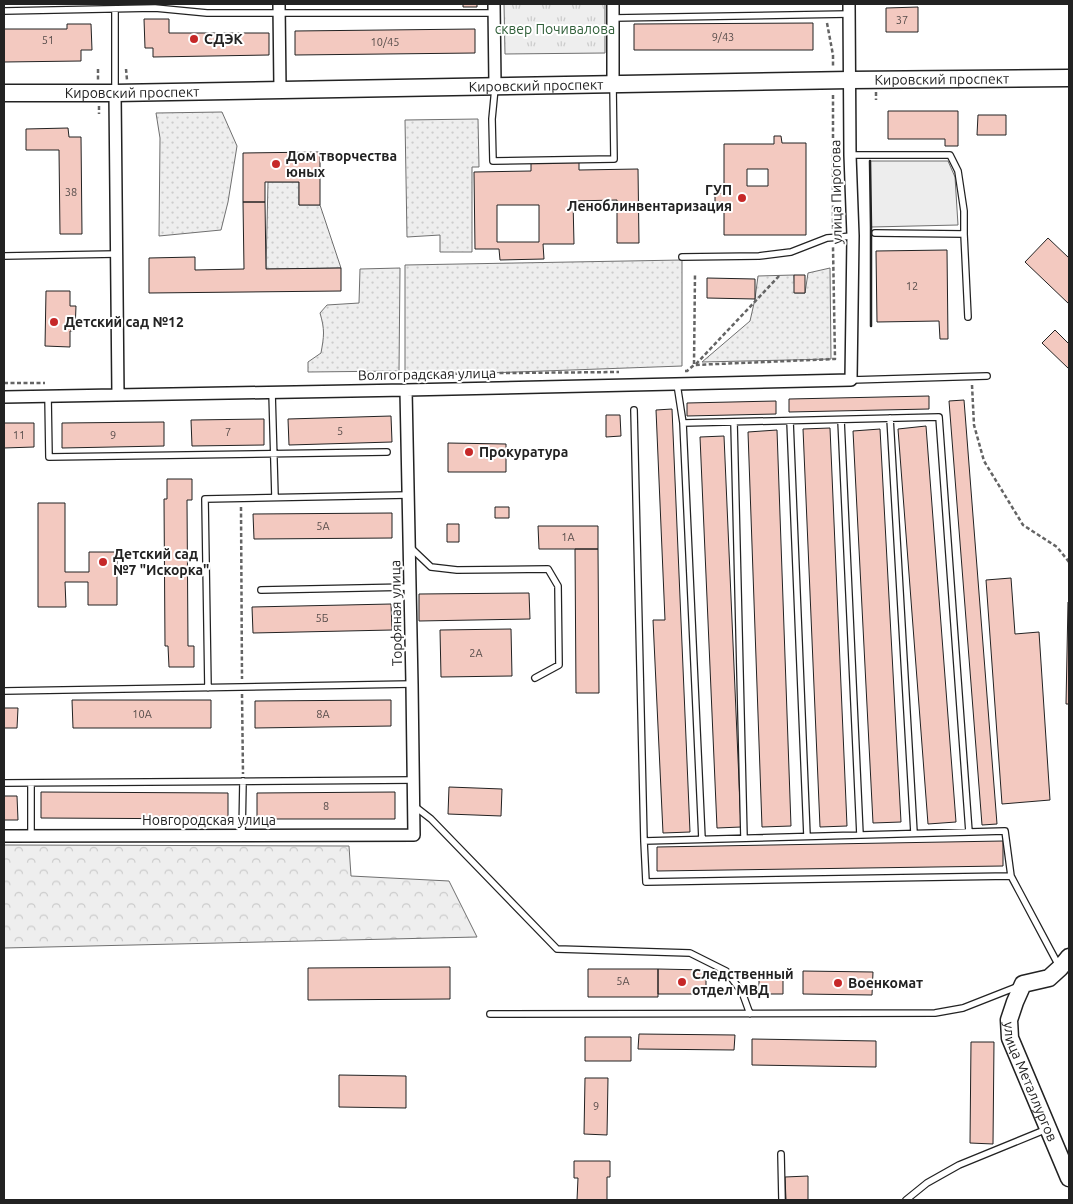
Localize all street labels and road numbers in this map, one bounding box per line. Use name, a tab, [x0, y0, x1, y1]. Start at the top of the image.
street label: Кировский проспект	[874, 71, 1009, 88]
street label: Кировский проспект	[468, 76, 603, 95]
street label: Кировский проспект	[65, 84, 199, 101]
street label: улица Пирогова	[827, 140, 845, 244]
street label: Волгоградская улица	[358, 365, 496, 383]
street label: Торфяная улица	[387, 560, 405, 666]
street label: Новгородская улица	[142, 812, 276, 828]
street label: улица Металлургов	[1001, 1021, 1061, 1144]

